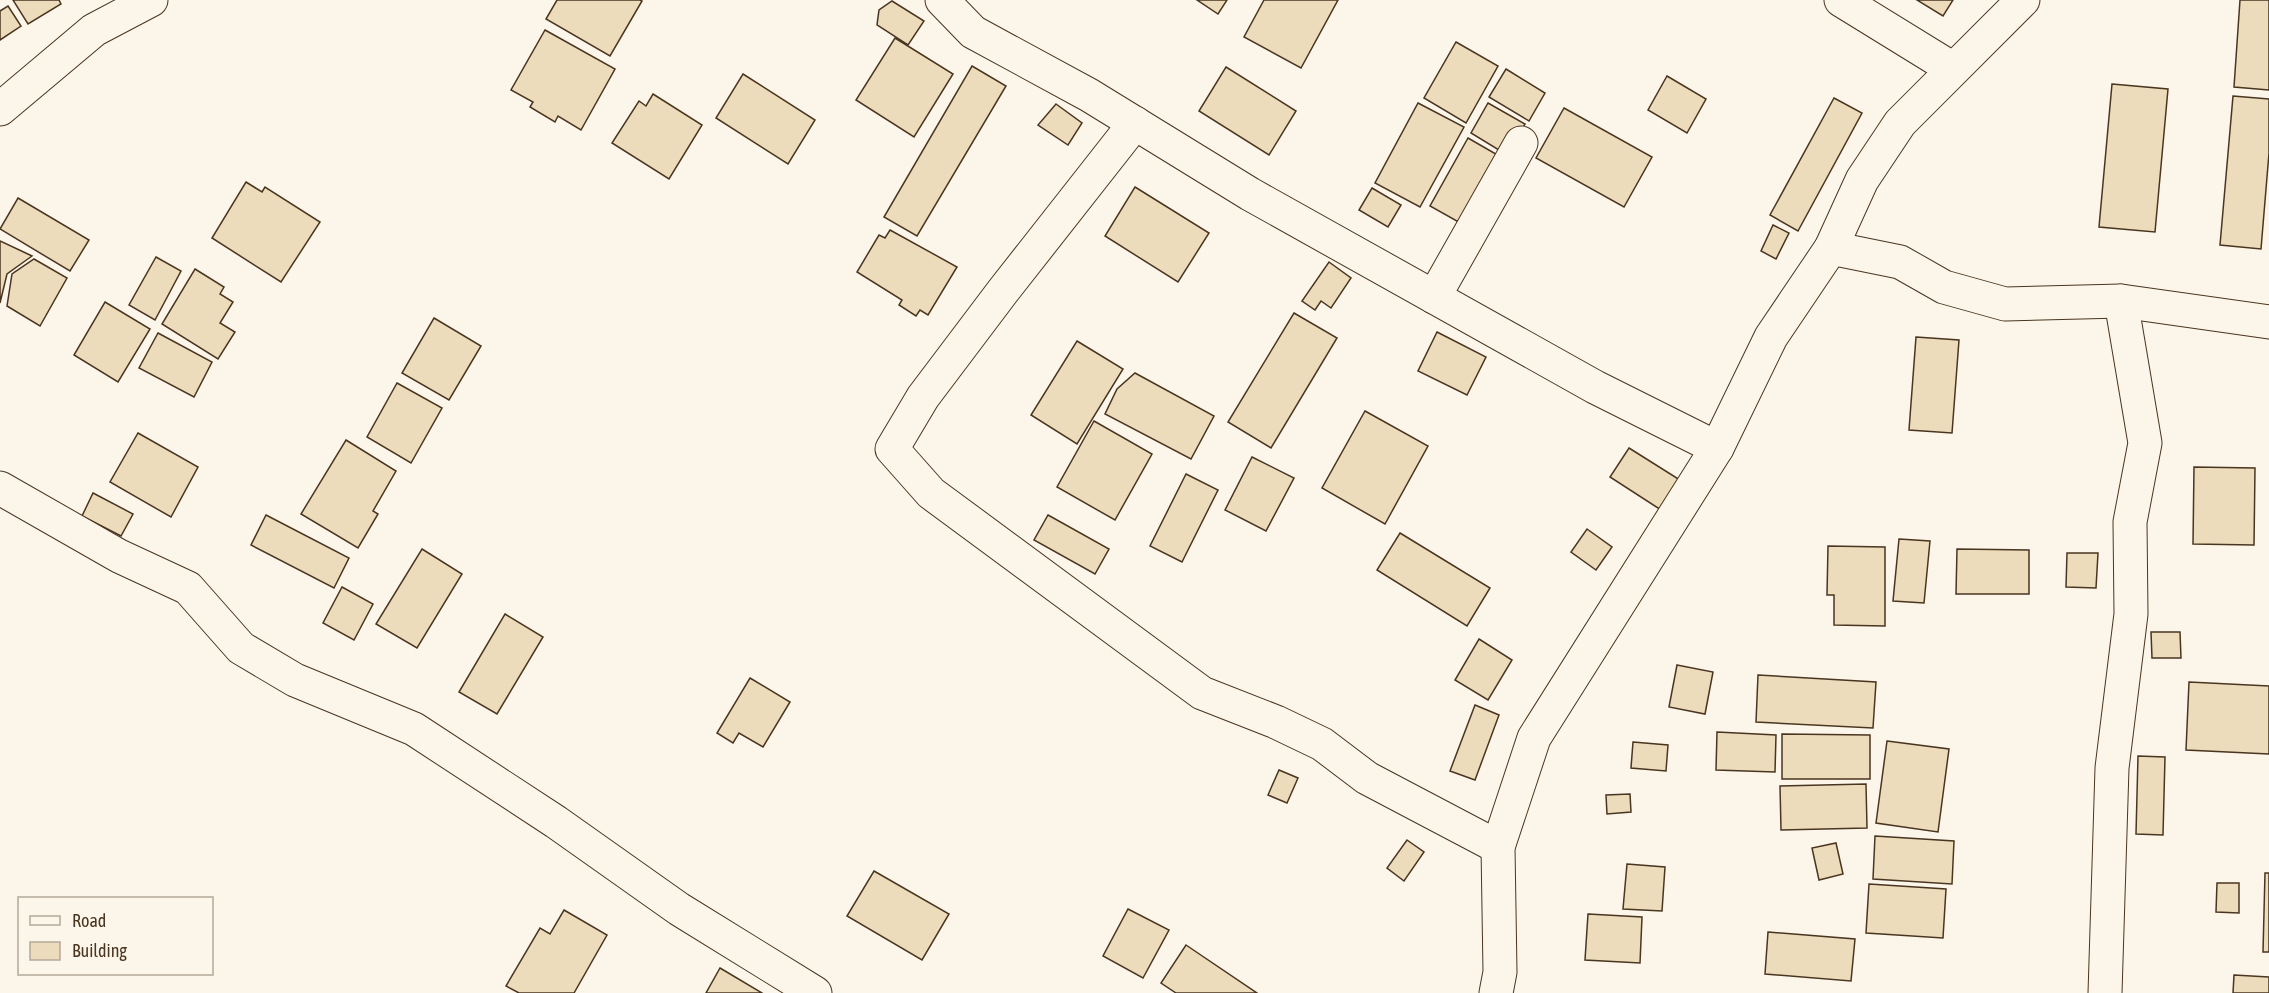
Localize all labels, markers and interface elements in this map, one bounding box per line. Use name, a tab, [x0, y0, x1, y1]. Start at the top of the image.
legend	[18, 897, 213, 975]
text: Road	[72, 910, 106, 931]
text: Building	[72, 940, 127, 961]

